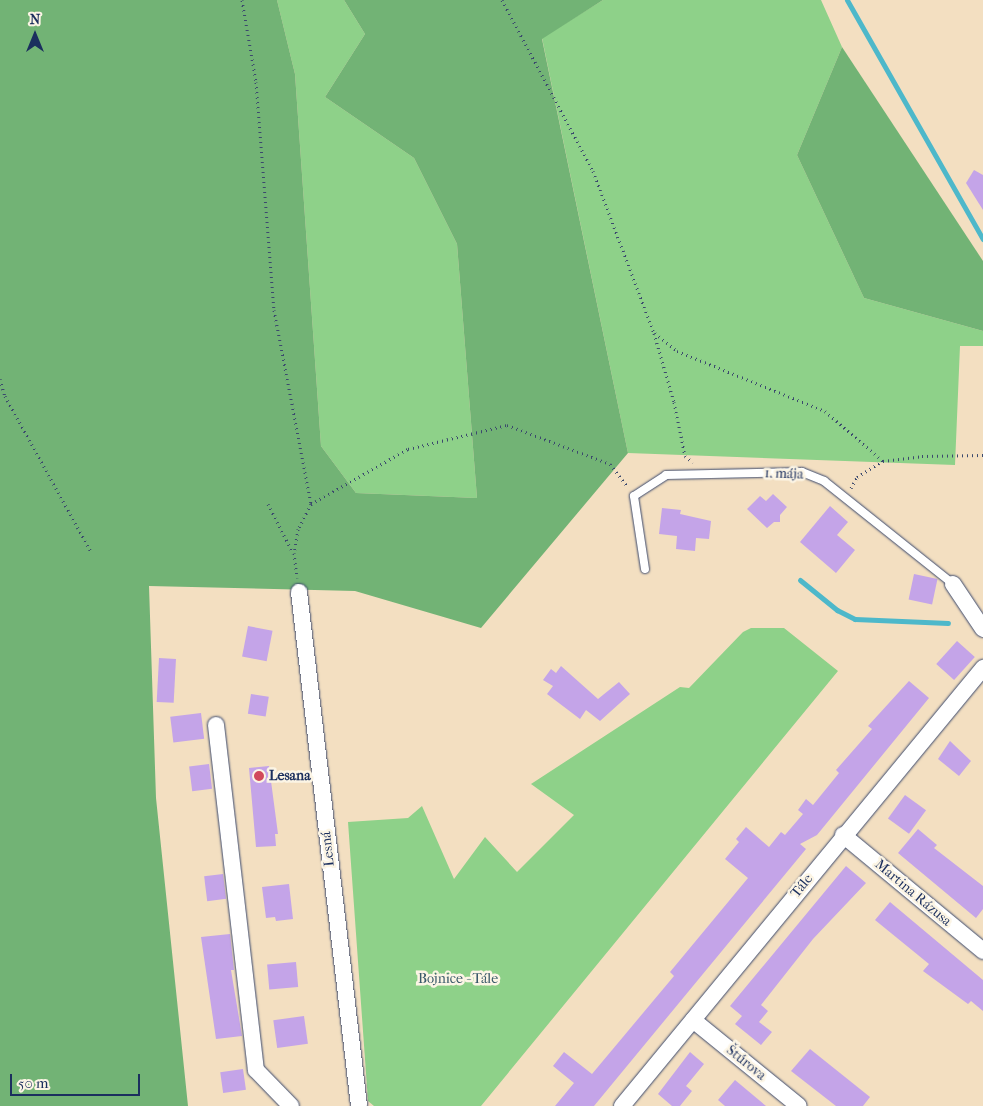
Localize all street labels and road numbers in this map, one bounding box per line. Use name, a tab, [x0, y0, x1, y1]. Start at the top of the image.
street label: 1. mája	[764, 465, 804, 483]
street label: Lesná	[318, 831, 338, 867]
street label: Martina Rázusa	[871, 856, 955, 930]
street label: Tále	[787, 871, 817, 901]
street label: Štúrova	[723, 1042, 769, 1084]

